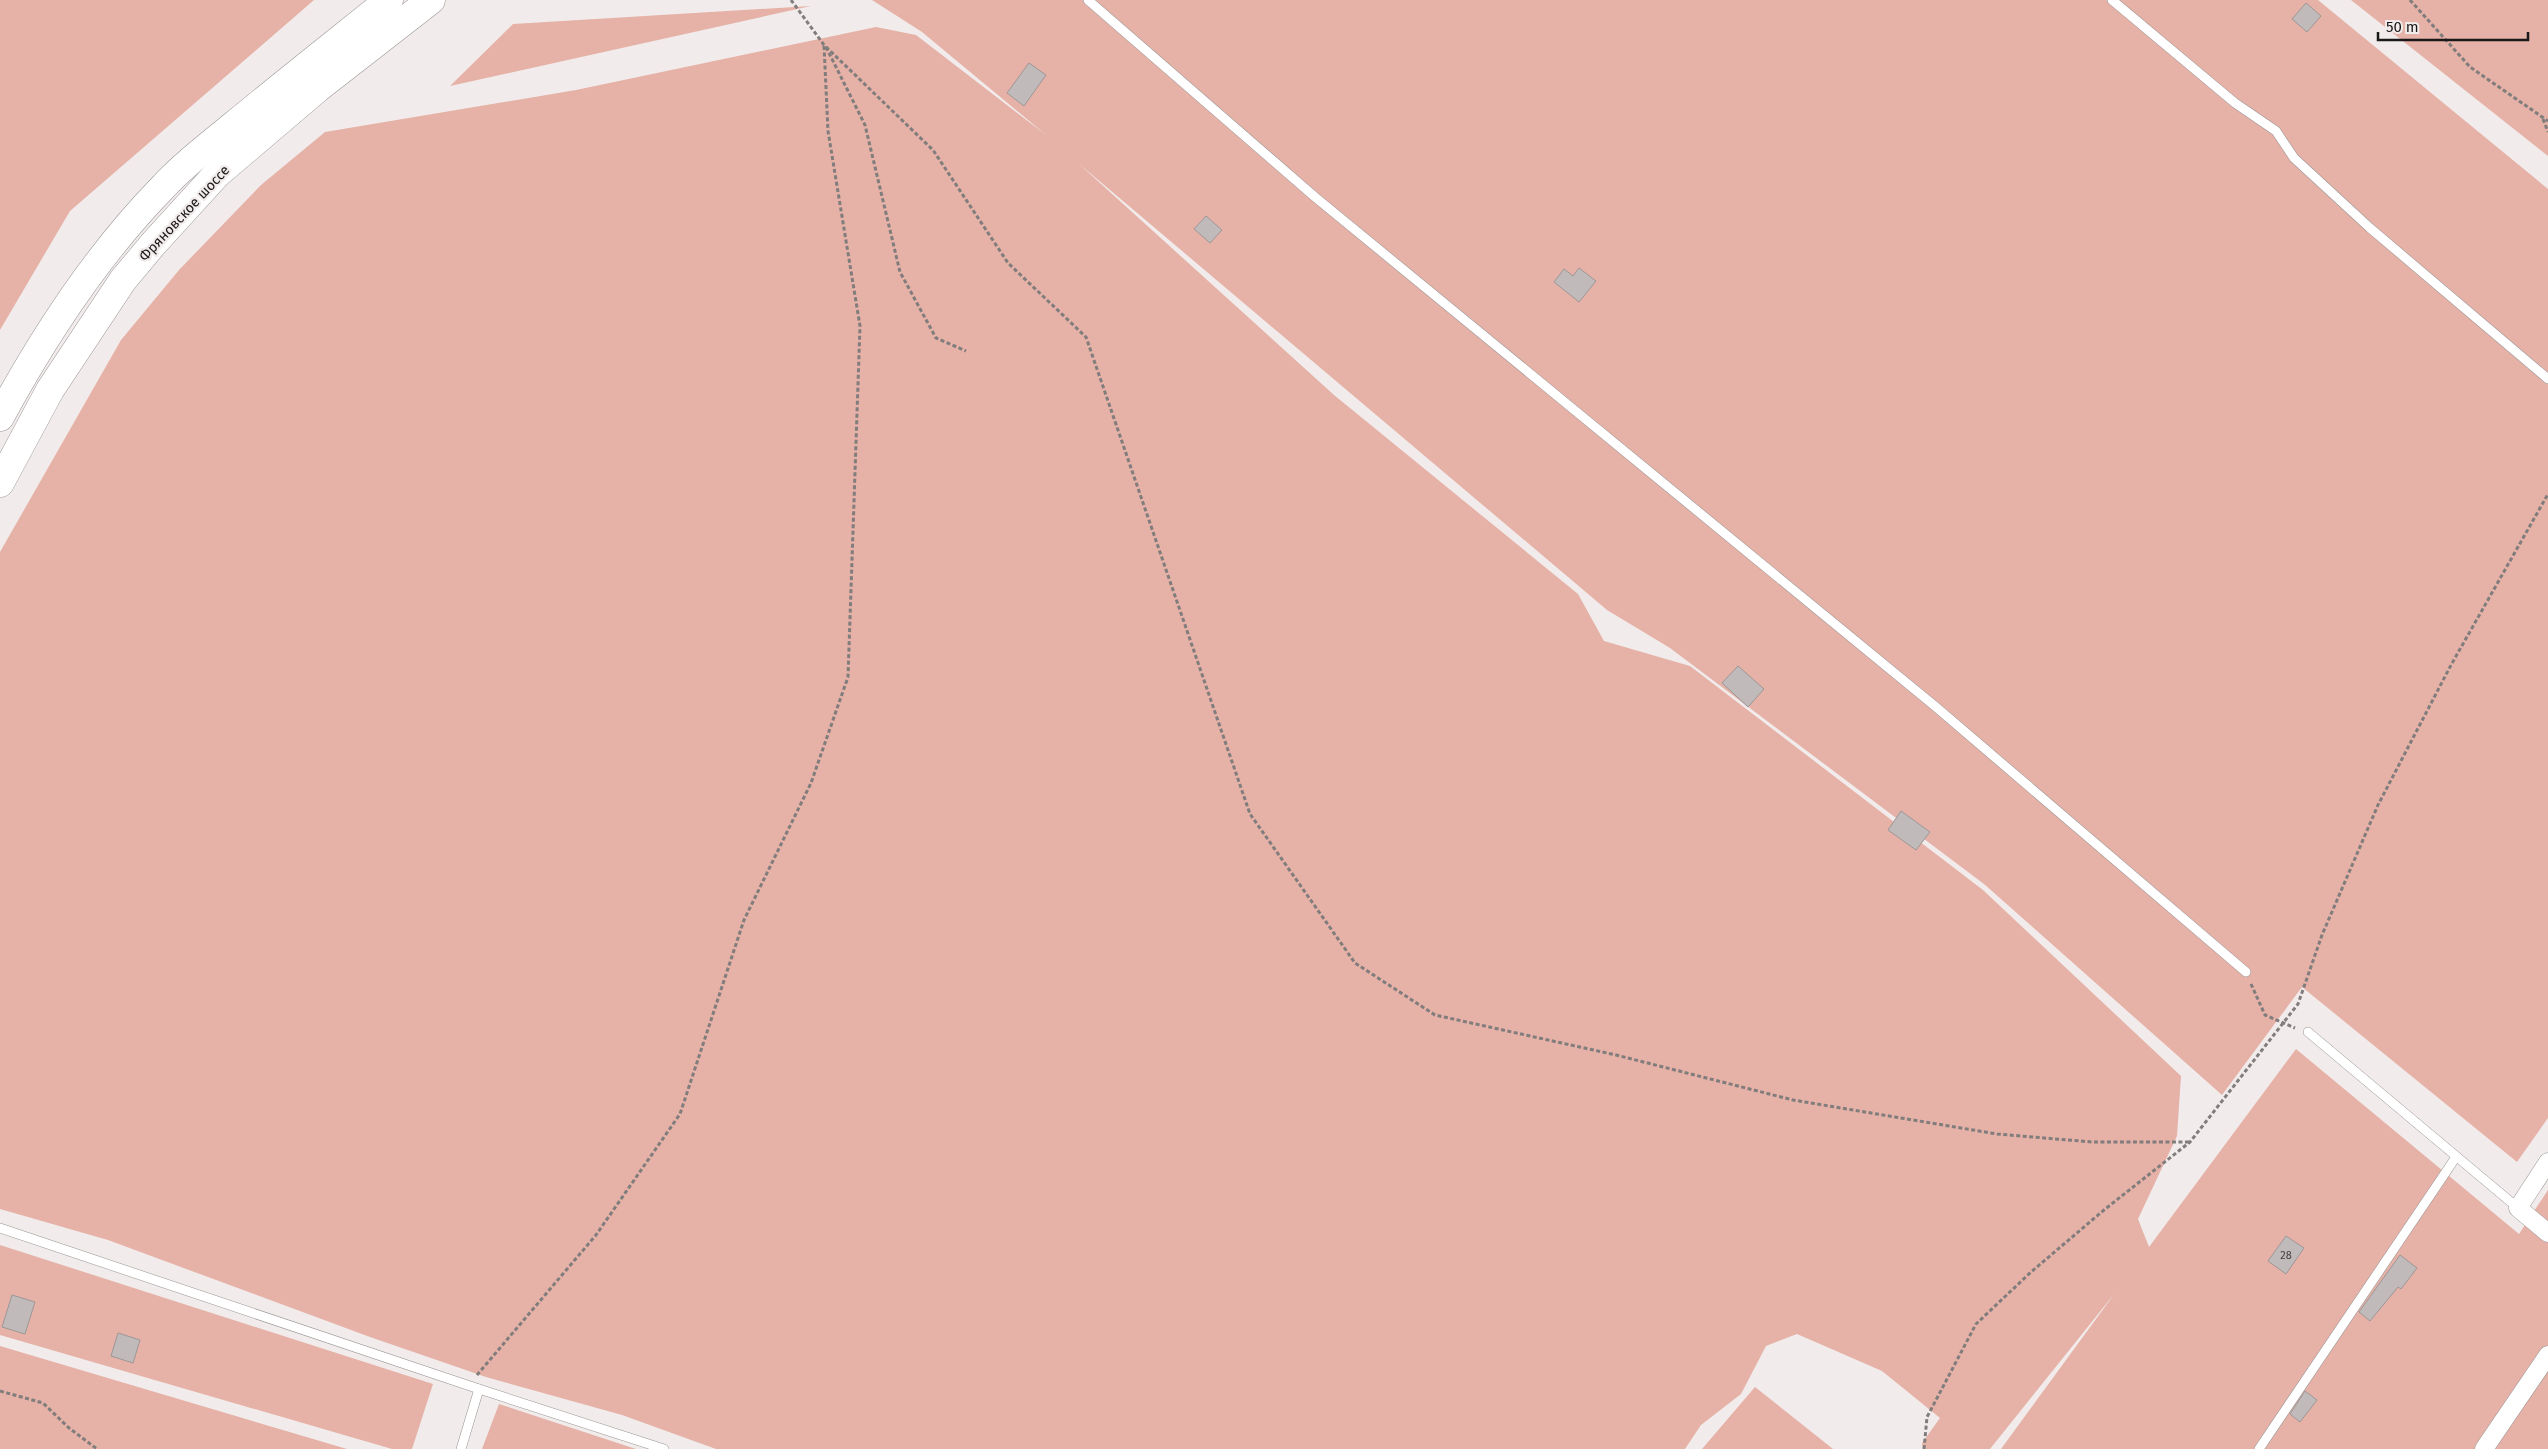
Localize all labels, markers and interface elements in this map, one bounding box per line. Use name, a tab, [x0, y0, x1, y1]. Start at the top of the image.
scale bar	[2378, 10, 2528, 42]
text: 50 m	[2386, 18, 2419, 36]
street label: Фряновское шоссе	[136, 162, 233, 265]
house number: 28	[2280, 1249, 2292, 1262]

